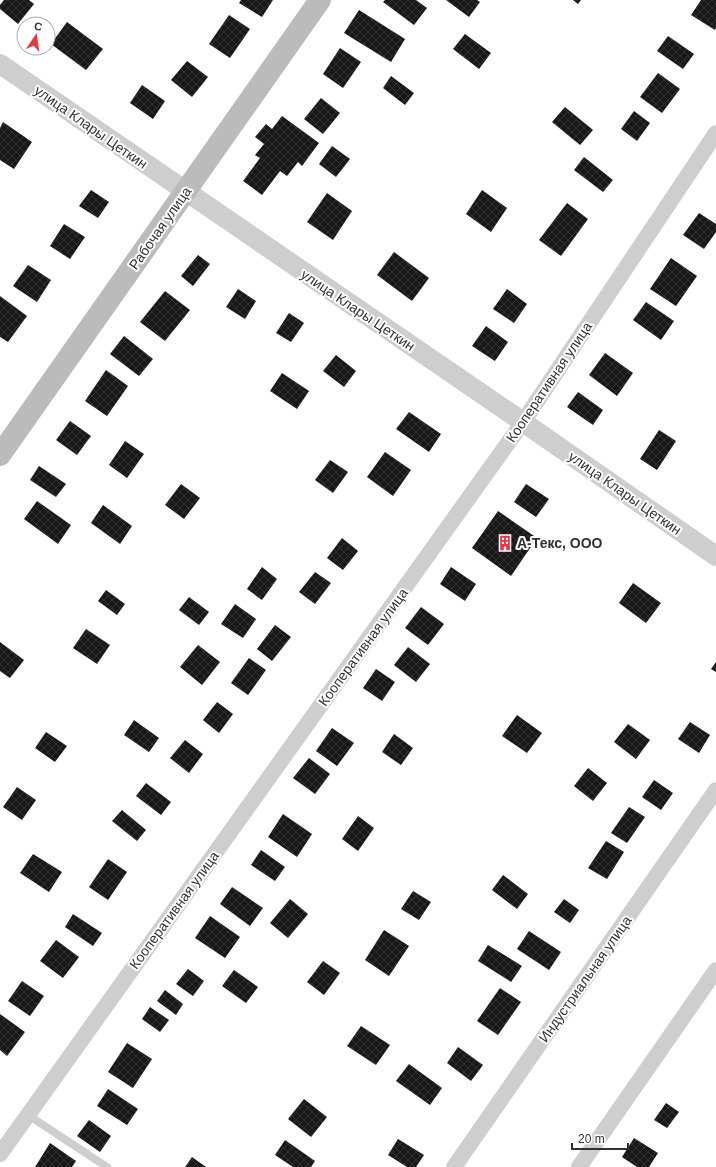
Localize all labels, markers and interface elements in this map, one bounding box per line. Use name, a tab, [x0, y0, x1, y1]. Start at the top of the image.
north arrow	[16, 16, 56, 56]
text: С	[33, 20, 44, 33]
street label: улица Клары Цеткин	[32, 82, 150, 172]
street label: Рабочая улица	[126, 183, 195, 272]
street label: улица Клары Цеткин	[298, 266, 418, 354]
street label: Кооперативная улица	[503, 319, 595, 445]
street label: улица Клары Цеткин	[566, 448, 684, 538]
building icon: А-Текс, ООО	[496, 534, 514, 552]
place label: А-Текс, ООО	[517, 535, 603, 551]
street label: Кооперативная улица	[315, 585, 411, 709]
street label: Кооперативная улица	[126, 848, 222, 972]
street label: Индустриальная улица	[535, 913, 635, 1045]
scale bar	[572, 1125, 628, 1151]
text: 20 m	[578, 1132, 605, 1146]

